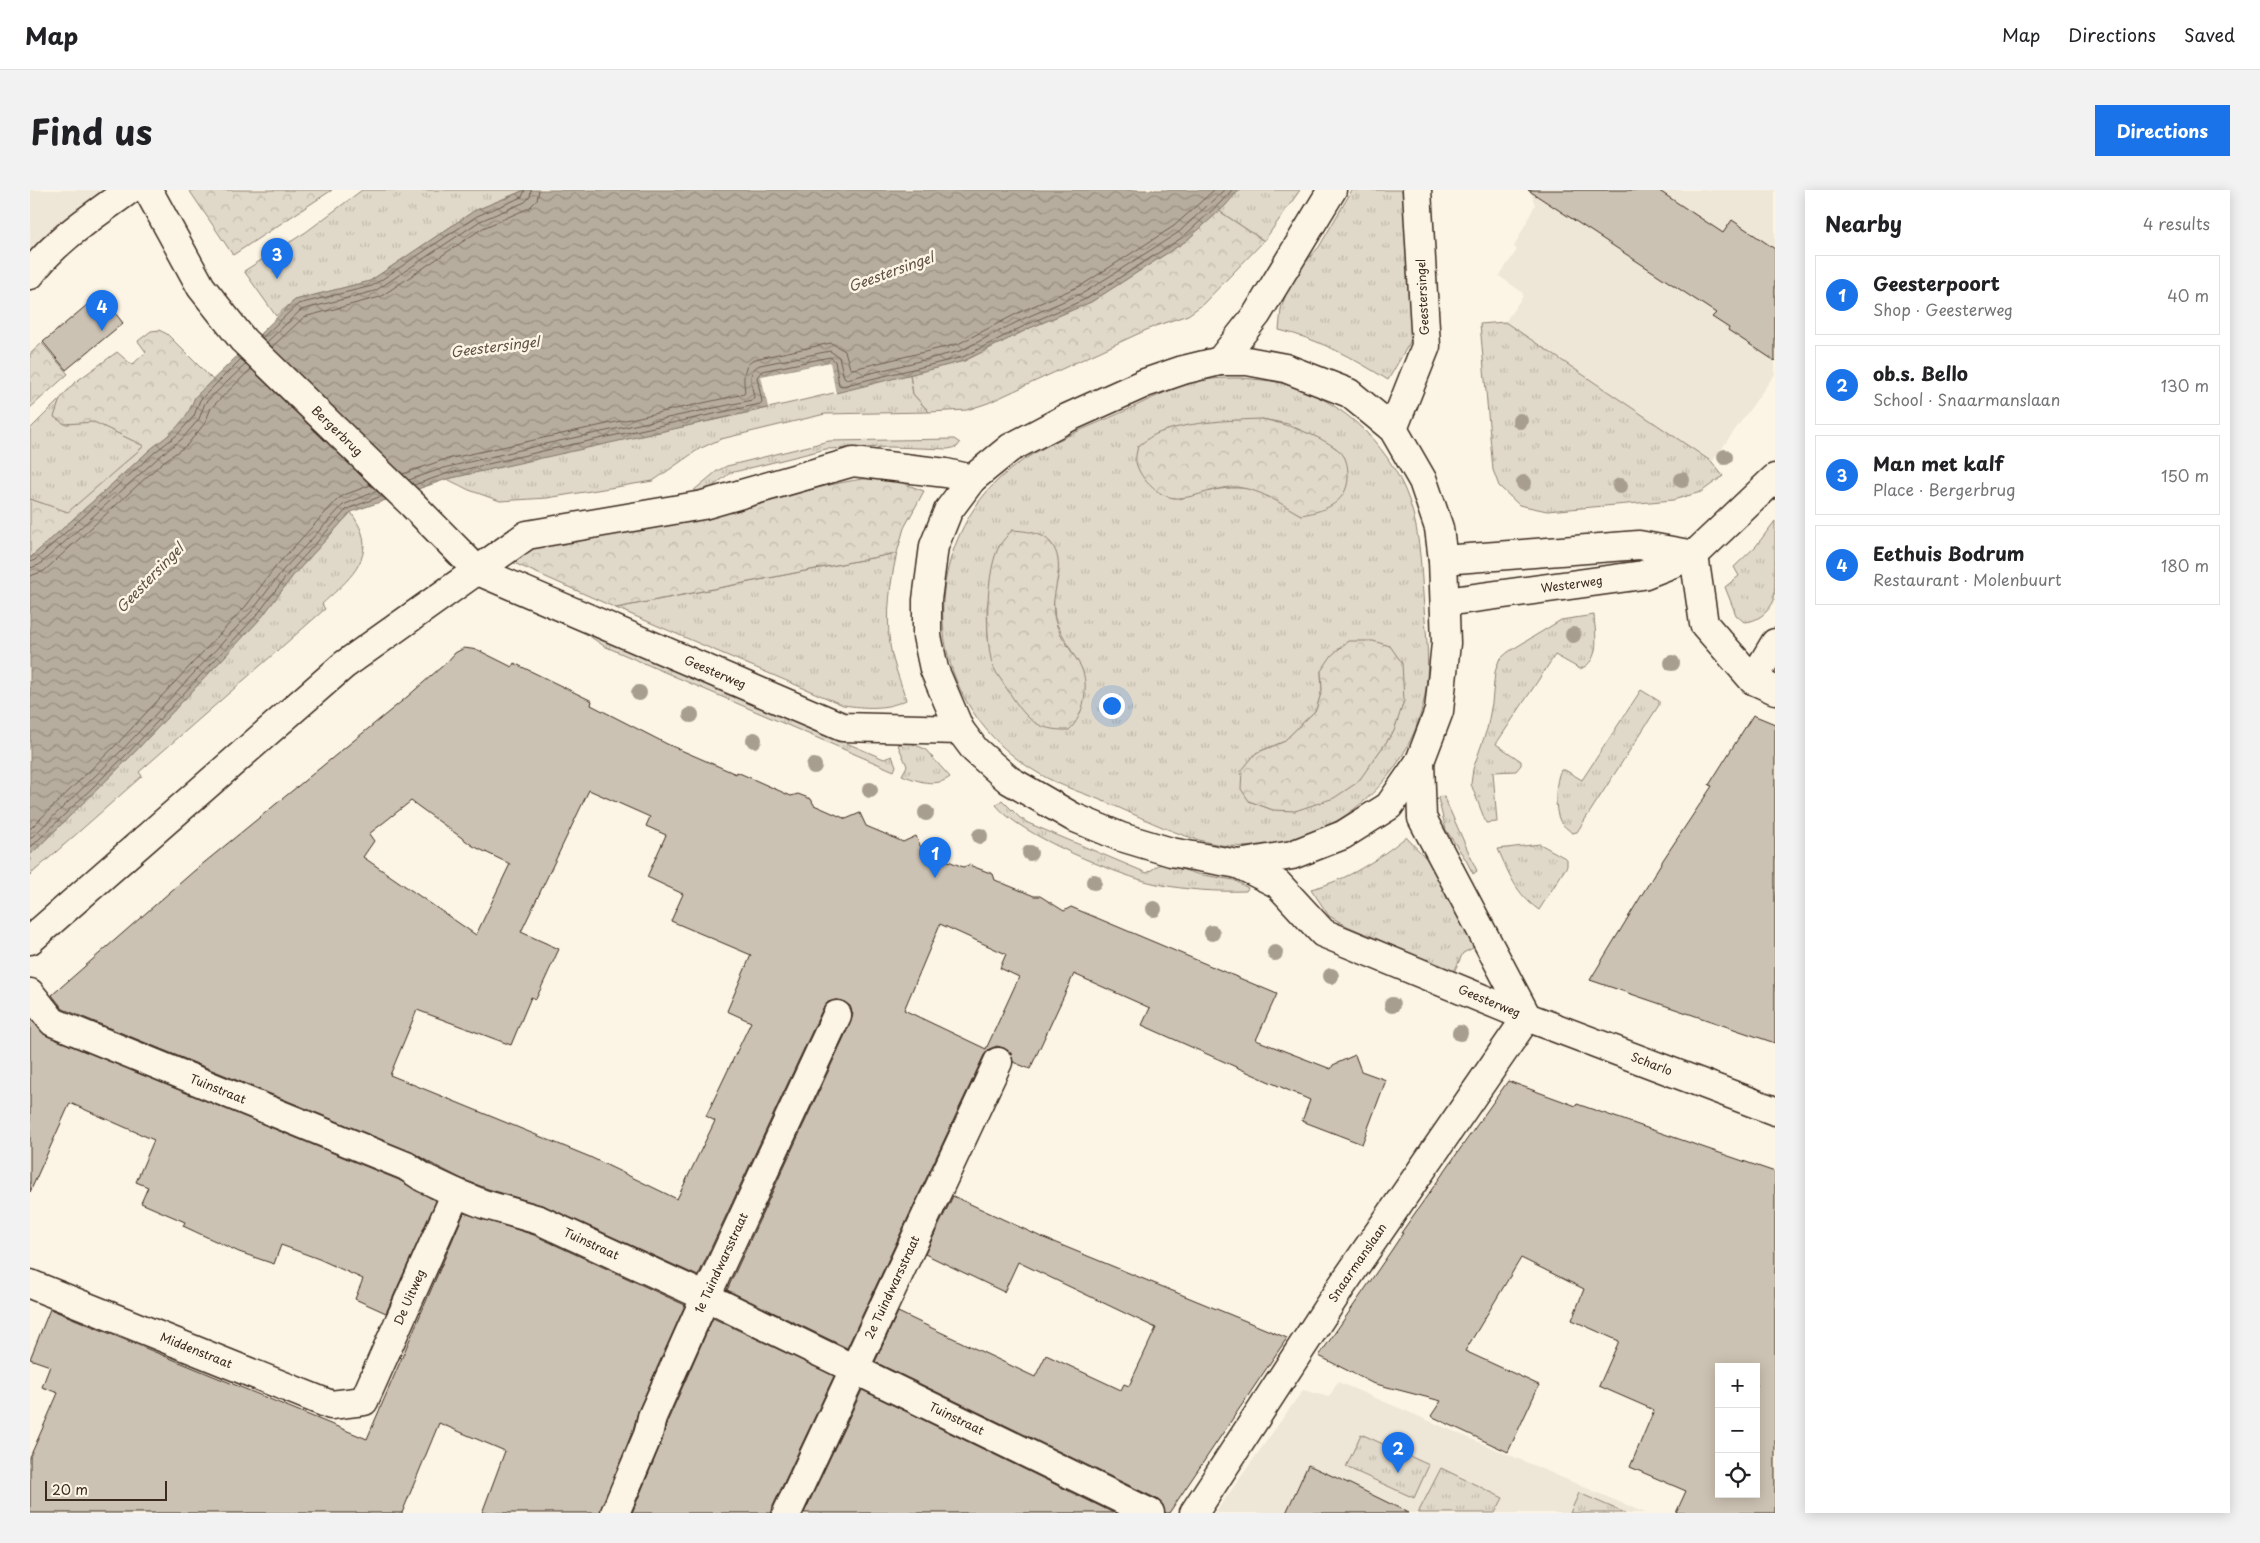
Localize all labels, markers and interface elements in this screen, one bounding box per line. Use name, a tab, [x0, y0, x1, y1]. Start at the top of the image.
text: Map	[25, 17, 78, 53]
text: Map	[2002, 21, 2040, 48]
text: Directions	[2068, 21, 2156, 48]
text: Saved	[2184, 21, 2235, 48]
text: Find us	[30, 104, 152, 157]
button: Directions	[2095, 105, 2230, 156]
text: Nearby	[1825, 207, 1902, 239]
text: 4 results	[2143, 211, 2210, 235]
pin: 3	[261, 238, 293, 279]
water label: Geestersingel	[845, 246, 938, 297]
street label: Geestersingel	[1411, 258, 1433, 336]
text: Geesterpoort	[1873, 269, 2000, 297]
text: 1	[1838, 283, 1846, 307]
text: 40 m	[2167, 283, 2209, 307]
pin: 4	[86, 290, 118, 331]
text: Shop · Geesterweg	[1873, 297, 2013, 321]
water label: Geestersingel	[449, 330, 543, 362]
text: ob.s. Bello	[1873, 359, 1968, 387]
text: 2	[1836, 373, 1848, 397]
text: 130 m	[2161, 373, 2209, 397]
text: School · Snaarmanslaan	[1873, 387, 2060, 411]
street label: Bergerbrug	[308, 401, 367, 460]
text: Man met kalf	[1873, 449, 2004, 477]
text: 3	[1837, 463, 1847, 487]
text: 150 m	[2161, 463, 2209, 487]
text: Place · Bergerbrug	[1873, 477, 2015, 501]
water label: Geestersingel	[111, 537, 190, 617]
text: Eethuis Bodrum	[1873, 539, 2025, 567]
text: 4	[1837, 553, 1847, 577]
text: 180 m	[2161, 553, 2209, 577]
text: Restaurant · Molenbuurt	[1873, 567, 2062, 591]
street label: Westerweg	[1540, 571, 1604, 597]
street label: Geesterweg	[682, 650, 749, 693]
your location	[1099, 693, 1125, 719]
pin: 1	[919, 837, 951, 878]
street label: Geesterweg	[1456, 980, 1523, 1021]
street label: Scharlo	[1629, 1047, 1675, 1079]
street label: Tuinstraat	[187, 1069, 249, 1108]
street label: 1e Tuindwarsstraat	[689, 1209, 752, 1316]
street label: Snaarmanslaan	[1323, 1219, 1390, 1305]
street label: Tuinstraat	[561, 1223, 622, 1264]
street label: 2e Tuindwarsstraat	[860, 1232, 924, 1342]
street label: De Uitweg	[389, 1266, 429, 1328]
street label: Middenstraat	[158, 1327, 235, 1372]
map controls	[1715, 1363, 1760, 1498]
button: +	[1715, 1363, 1760, 1408]
street label: Tuinstraat	[926, 1397, 988, 1439]
button: −	[1715, 1408, 1760, 1453]
pin: 2	[1382, 1432, 1414, 1473]
button: locate	[1715, 1453, 1760, 1498]
scale bar	[45, 1478, 168, 1501]
text: 20 m	[52, 1479, 88, 1500]

